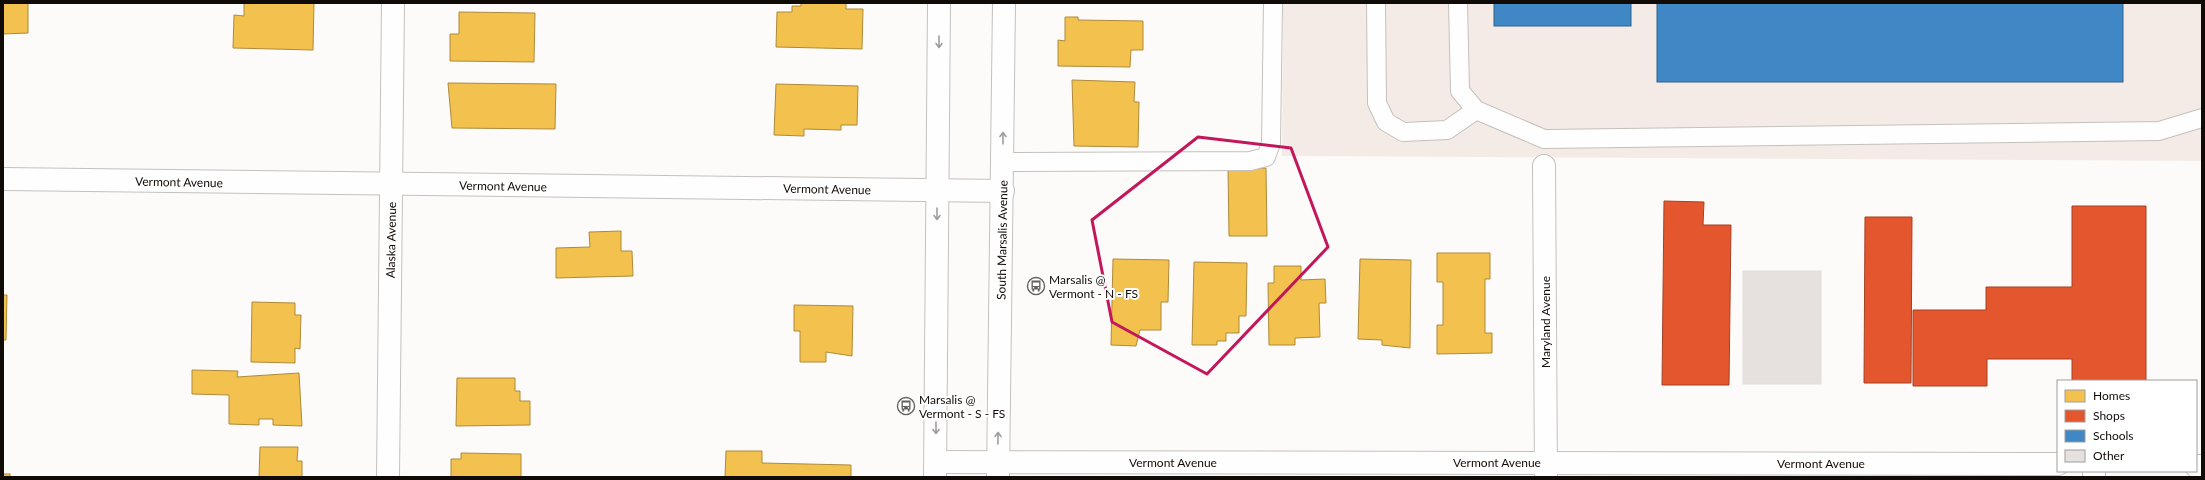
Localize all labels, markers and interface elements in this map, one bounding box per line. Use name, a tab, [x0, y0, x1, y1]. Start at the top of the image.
one-way arrow	[935, 35, 942, 48]
one-way arrow	[999, 132, 1007, 145]
street label: Vermont Avenue	[135, 174, 223, 190]
street label: Vermont Avenue	[459, 178, 547, 194]
street label: South Marsalis Avenue	[993, 180, 1011, 300]
street label: Vermont Avenue	[783, 181, 871, 197]
street label: Alaska Avenue	[383, 202, 399, 278]
one-way arrow	[933, 207, 941, 220]
place label: Marsalis @ Vermont - N - FS	[1049, 272, 1138, 301]
bus stop icon: Marsalis @ Vermont - N - FS	[1026, 276, 1046, 296]
street label: Maryland Avenue	[1538, 276, 1553, 368]
legend	[2057, 380, 2197, 472]
text: Homes	[2093, 388, 2130, 403]
place label: Marsalis @ Vermont - S - FS	[919, 392, 1005, 421]
bus stop icon: Marsalis @ Vermont - S - FS	[896, 396, 916, 416]
text: Shops	[2093, 408, 2125, 423]
one-way arrow	[932, 421, 940, 434]
text: Schools	[2093, 428, 2134, 443]
one-way arrow	[995, 432, 1002, 445]
text: Other	[2093, 448, 2125, 463]
street label: Vermont Avenue	[1129, 455, 1217, 470]
street label: Vermont Avenue	[1453, 455, 1541, 470]
street label: Vermont Avenue	[1777, 456, 1865, 471]

